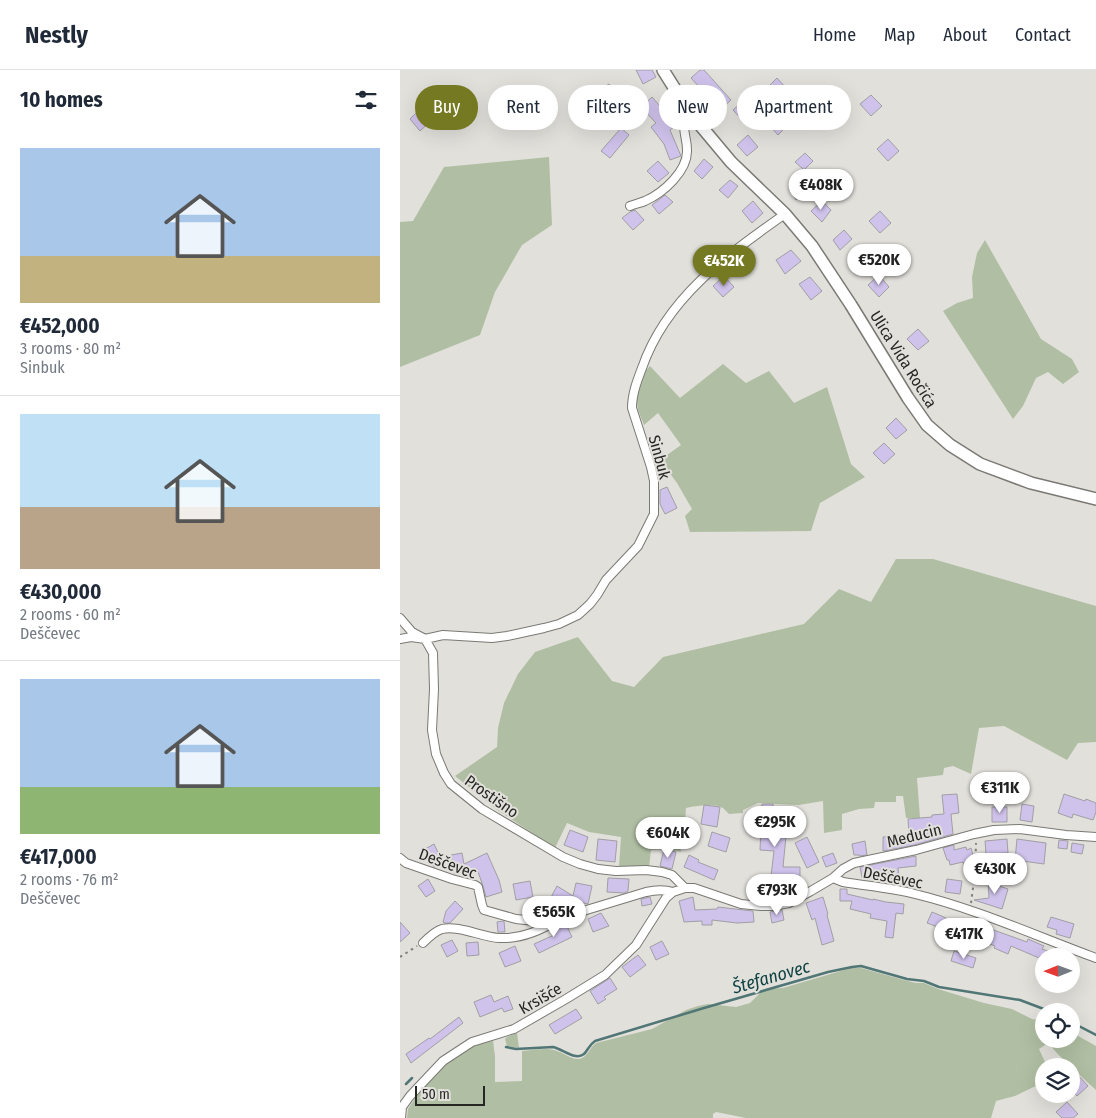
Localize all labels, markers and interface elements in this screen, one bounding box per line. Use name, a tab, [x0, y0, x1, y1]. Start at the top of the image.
text: Nestly	[25, 21, 88, 49]
text: Home	[813, 24, 856, 46]
text: Map	[884, 24, 915, 46]
text: About	[943, 24, 987, 46]
text: Contact	[1015, 24, 1071, 46]
chip: Buy	[415, 85, 478, 130]
chip: Rent	[488, 85, 558, 130]
chip: Filters	[568, 85, 649, 130]
chip: New	[659, 85, 727, 130]
chip: Apartment	[737, 85, 851, 130]
icon: filters	[352, 86, 380, 114]
text: 10 homes	[20, 87, 103, 113]
pin: €408K	[786, 168, 856, 211]
text: €408K	[800, 175, 842, 194]
icon: home	[155, 181, 245, 271]
pin: €452K	[689, 244, 759, 287]
pin: €520K	[844, 244, 914, 286]
text: €520K	[858, 250, 900, 269]
text: €452K	[704, 251, 744, 270]
street label: Ulica Vida Ročića	[866, 307, 941, 411]
text: €452,000	[20, 313, 100, 339]
text: 3 rooms · 80 m²	[20, 339, 121, 358]
text: Sinbuk	[20, 358, 65, 377]
street label: Sinbuk	[645, 433, 675, 482]
icon: home	[155, 446, 245, 536]
text: €430,000	[20, 579, 101, 605]
text: 2 rooms · 60 m²	[20, 605, 121, 624]
text: Deščevec	[20, 624, 80, 643]
icon: home	[155, 711, 245, 801]
street label: Prostišno	[461, 771, 522, 822]
pin: €311K	[965, 772, 1035, 814]
text: €311K	[981, 778, 1019, 797]
pin: €295K	[740, 806, 810, 848]
text: €295K	[754, 812, 796, 831]
pin: €604K	[633, 816, 703, 859]
street label: Meducin	[885, 820, 943, 851]
text: €604K	[647, 823, 689, 842]
text: €417,000	[20, 844, 97, 870]
street label: Deščevec	[416, 844, 480, 883]
pin: €430K	[960, 852, 1030, 895]
text: €430K	[974, 859, 1016, 878]
street label: Deščevec	[862, 862, 924, 893]
text: 2 rooms · 76 m²	[20, 870, 119, 889]
pin: €793K	[742, 874, 812, 916]
text: €793K	[757, 880, 797, 899]
text: Deščevec	[20, 889, 80, 908]
pin: €565K	[519, 896, 589, 938]
text: €565K	[533, 902, 575, 921]
pin: €417K	[929, 918, 999, 960]
text: €417K	[945, 924, 983, 943]
north arrow	[1035, 948, 1080, 992]
map controls	[1035, 948, 1080, 1103]
water label: Štefanovec	[728, 955, 813, 999]
street label: Krsišće	[516, 979, 565, 1018]
button: locate	[1035, 1003, 1080, 1048]
button: layers	[1035, 1058, 1080, 1103]
scale bar	[415, 1083, 485, 1106]
text: 50 m	[422, 1086, 450, 1103]

